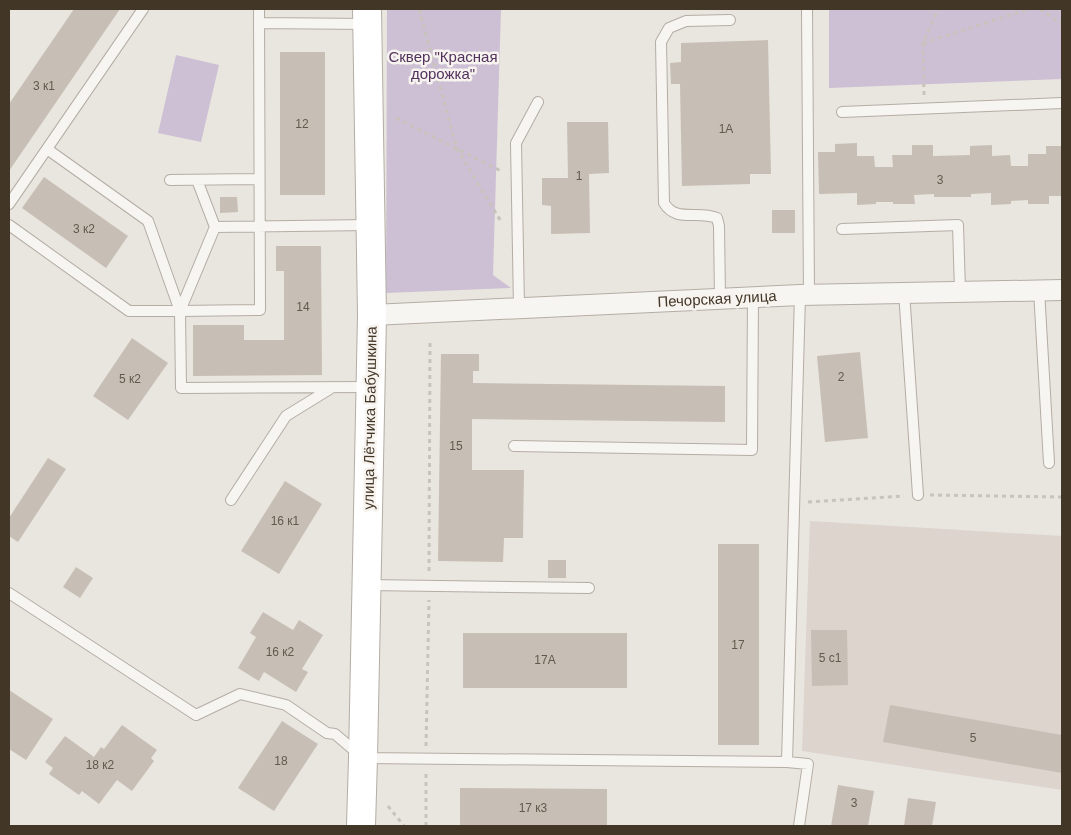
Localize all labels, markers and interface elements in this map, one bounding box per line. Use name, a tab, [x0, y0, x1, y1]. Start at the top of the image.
park label: Сквер "Красная дорожка"	[388, 48, 498, 82]
house number: 3 к1	[33, 79, 55, 93]
house number: 12	[295, 117, 309, 131]
house number: 1A	[719, 122, 733, 136]
house number: 1	[576, 169, 583, 183]
house number: 3	[937, 173, 944, 187]
house number: 3 к2	[73, 222, 95, 236]
street label: Печорская улица	[657, 287, 778, 310]
house number: 14	[296, 300, 310, 314]
street label: улица Лётчика Бабушкина	[359, 325, 380, 510]
house number: 2	[838, 370, 845, 384]
house number: 5 к2	[119, 372, 141, 386]
house number: 15	[449, 439, 463, 453]
house number: 16 к1	[271, 514, 300, 528]
house number: 17	[731, 638, 745, 652]
house number: 16 к2	[266, 645, 295, 659]
house number: 5 с1	[819, 651, 842, 665]
house number: 17А	[534, 653, 556, 667]
house number: 5	[970, 731, 977, 745]
house number: 18	[274, 754, 288, 768]
house number: 18 к2	[86, 758, 115, 772]
house number: 3	[851, 796, 858, 810]
house number: 17 к3	[519, 801, 548, 815]

